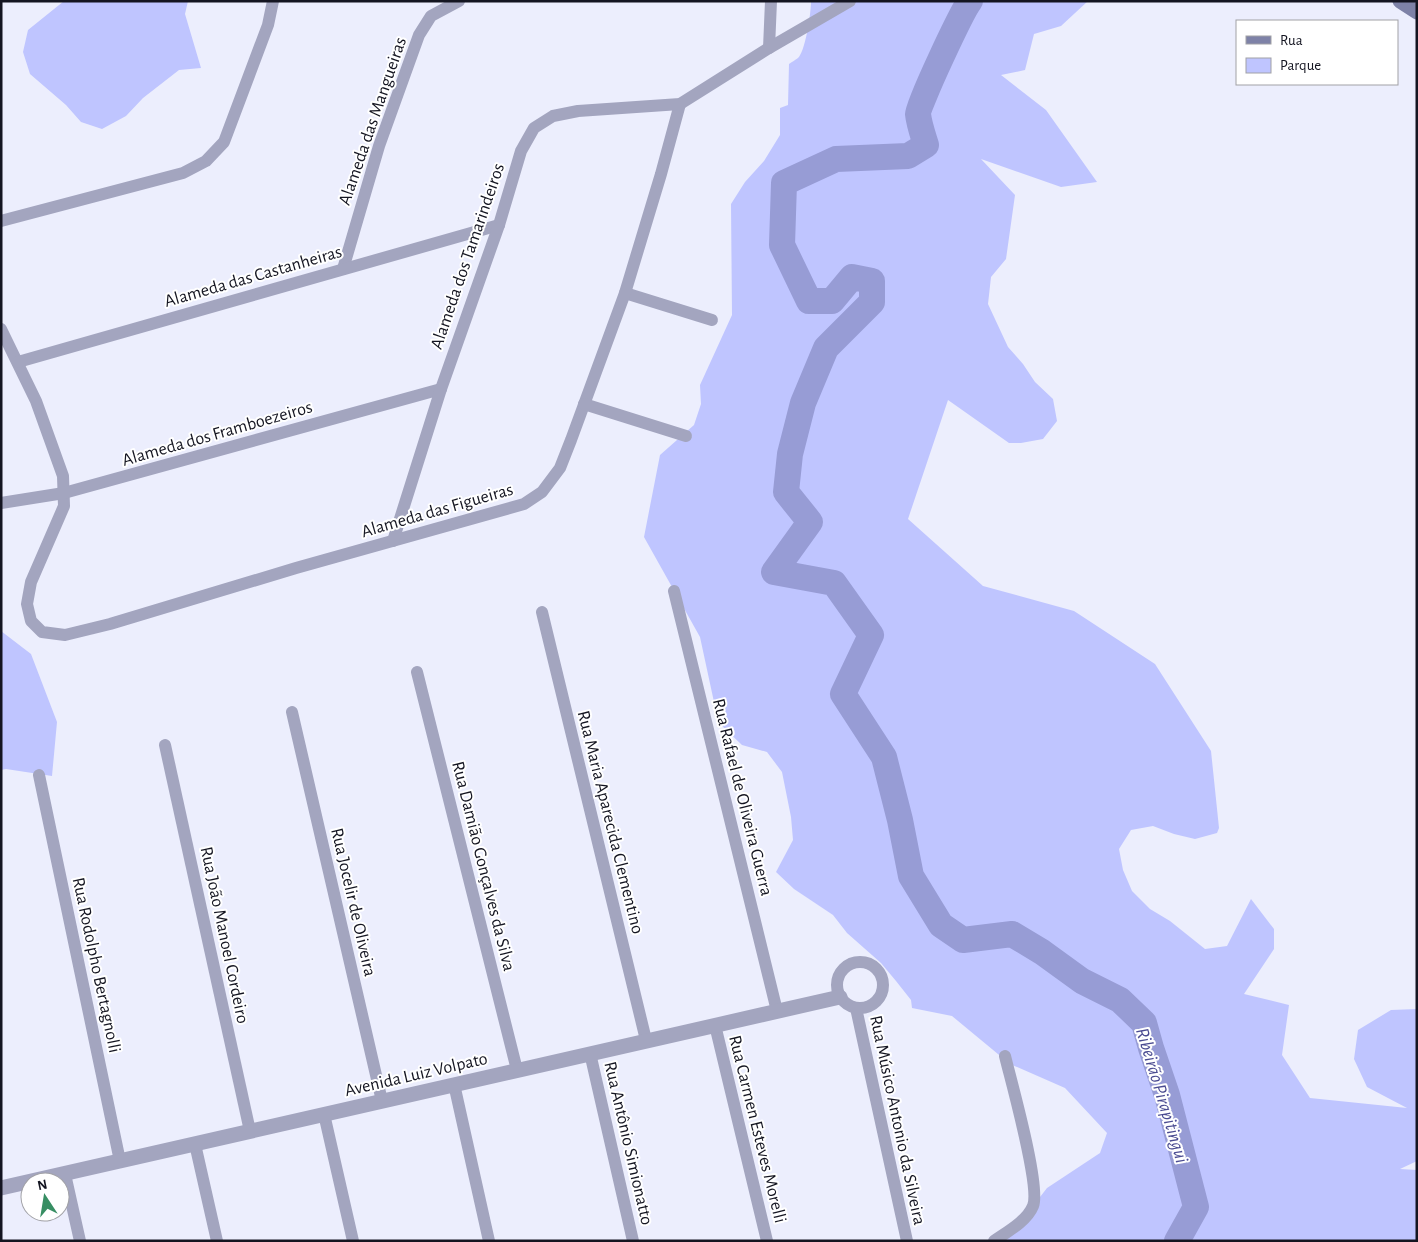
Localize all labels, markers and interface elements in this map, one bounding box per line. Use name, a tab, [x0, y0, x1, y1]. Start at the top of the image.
legend	[1236, 20, 1398, 85]
text: Rua	[1280, 33, 1303, 48]
street label: Alameda das Mangueiras	[336, 35, 410, 208]
text: Parque	[1280, 58, 1321, 73]
street label: Alameda dos Tamarindeiros	[428, 161, 508, 352]
street label: Alameda das Castanheiras	[163, 243, 344, 311]
street label: Alameda dos Framboezeiros	[120, 398, 314, 470]
street label: Alameda das Figueiras	[359, 481, 515, 541]
street label: Rua Rafael de Oliveira Guerra	[709, 697, 775, 898]
street label: Rua Maria Aparecida Clementino	[574, 709, 647, 936]
street label: Rua Damião Gonçalves da Silva	[448, 760, 518, 973]
street label: Rua Jocelir de Oliveira	[327, 826, 379, 978]
street label: Rua João Manoel Cordeiro	[196, 845, 252, 1025]
street label: Rua Rodolpho Bertagnolli	[69, 876, 123, 1055]
street label: Rua Músico Antonio da Silveira	[866, 1014, 928, 1227]
water label: Ribeirão Pirapitingui	[1132, 1026, 1191, 1165]
street label: Rua Carmen Esteves Morelli	[725, 1034, 789, 1225]
street label: Avenida Luiz Volpato	[343, 1050, 489, 1100]
street label: Rua Antônio Simionatto	[600, 1060, 656, 1227]
north arrow	[20, 1172, 70, 1222]
text: N	[36, 1177, 49, 1193]

